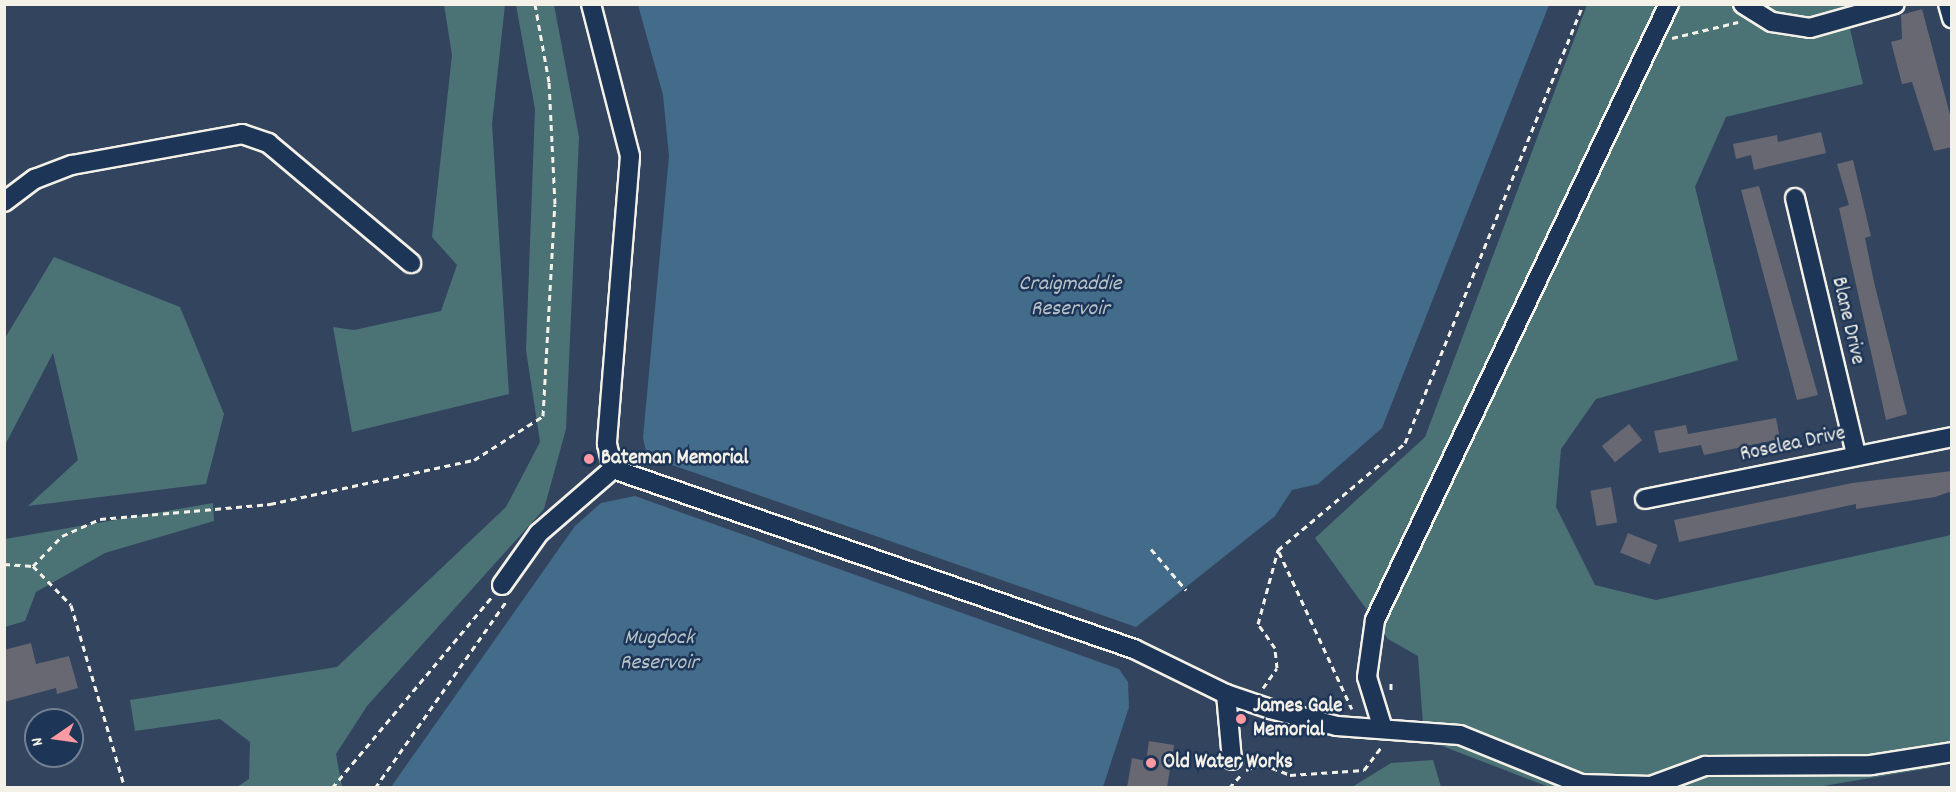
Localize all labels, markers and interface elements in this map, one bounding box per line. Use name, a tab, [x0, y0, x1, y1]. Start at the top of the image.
water label: Craigmaddie Reservoir	[1019, 271, 1121, 322]
street label: Blane Drive	[1825, 275, 1869, 367]
street label: Roselea Drive	[1738, 422, 1848, 468]
place label: Bateman Memorial	[601, 446, 748, 472]
marker: Bateman Memorial	[582, 452, 596, 466]
water label: Mugdock Reservoir	[620, 625, 698, 676]
place label: James Gale Memorial	[1253, 694, 1343, 744]
north arrow	[24, 708, 84, 768]
marker: James Gale Memorial	[1234, 712, 1248, 726]
text: N	[26, 735, 50, 748]
place label: Old Water Works	[1163, 750, 1293, 776]
marker: Old Water Works	[1144, 756, 1158, 770]

